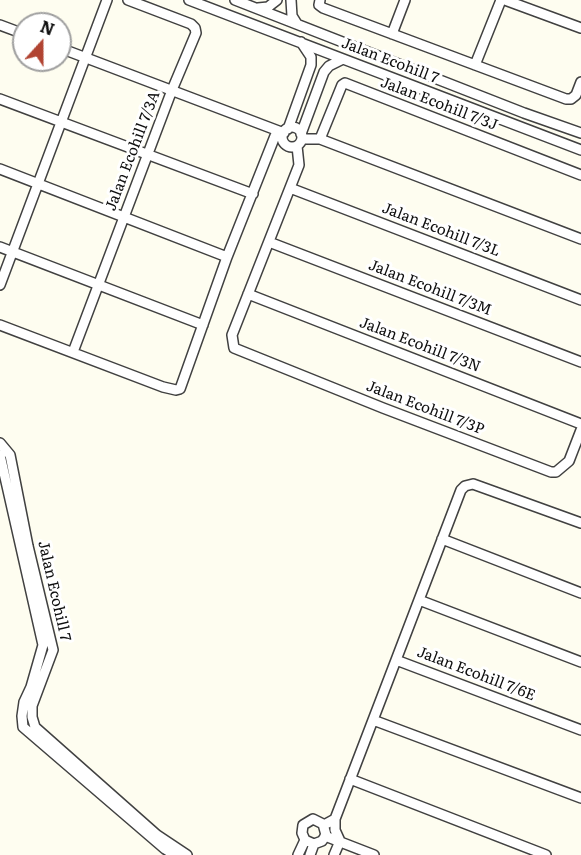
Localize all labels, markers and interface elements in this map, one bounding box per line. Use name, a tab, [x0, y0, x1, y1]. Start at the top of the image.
north arrow	[12, 12, 72, 72]
text: N	[37, 13, 58, 41]
street label: Jalan Ecohill 7	[339, 34, 441, 88]
street label: Jalan Ecohill 7/3J	[378, 73, 500, 135]
street label: Jalan Ecohill 7/3A	[102, 89, 164, 213]
street label: Jalan Ecohill 7/3L	[379, 199, 503, 261]
street label: Jalan Ecohill 7/3M	[366, 256, 494, 320]
street label: Jalan Ecohill 7/3N	[357, 314, 483, 376]
street label: Jalan Ecohill 7/3P	[364, 377, 486, 439]
street label: Jalan Ecohill 7	[34, 539, 74, 643]
street label: Jalan Ecohill 7/6E	[414, 643, 538, 705]

